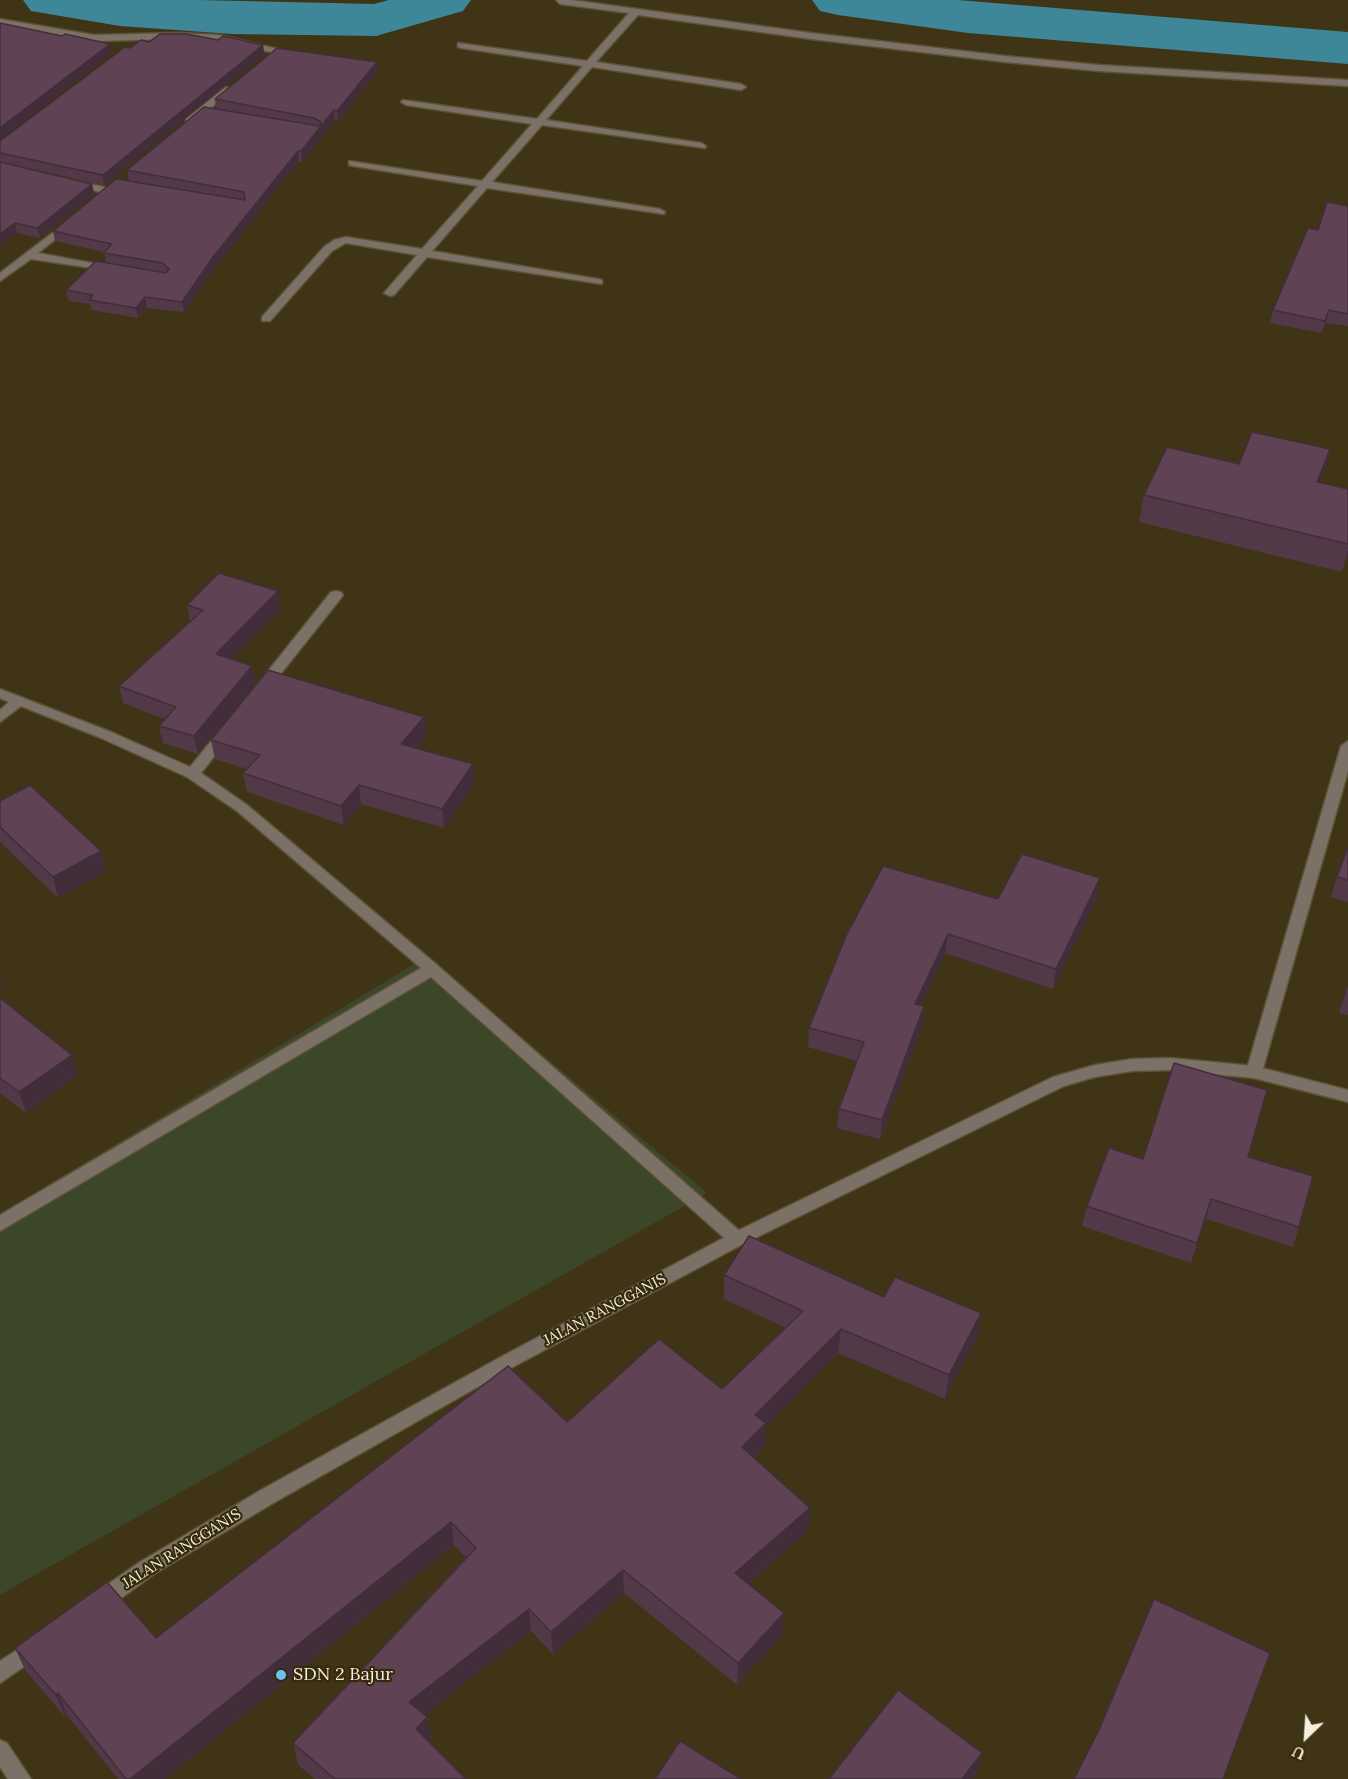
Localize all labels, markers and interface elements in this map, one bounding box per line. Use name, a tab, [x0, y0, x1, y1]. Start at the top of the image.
street label: JALAN RANGGANIS	[541, 1270, 669, 1350]
street label: JALAN RANGGANIS	[120, 1505, 244, 1593]
place label: SDN 2 Bajur	[293, 1664, 393, 1686]
marker: SDN 2 Bajur	[274, 1668, 288, 1682]
north arrow	[1276, 1707, 1336, 1767]
text: U	[1289, 1742, 1308, 1765]

